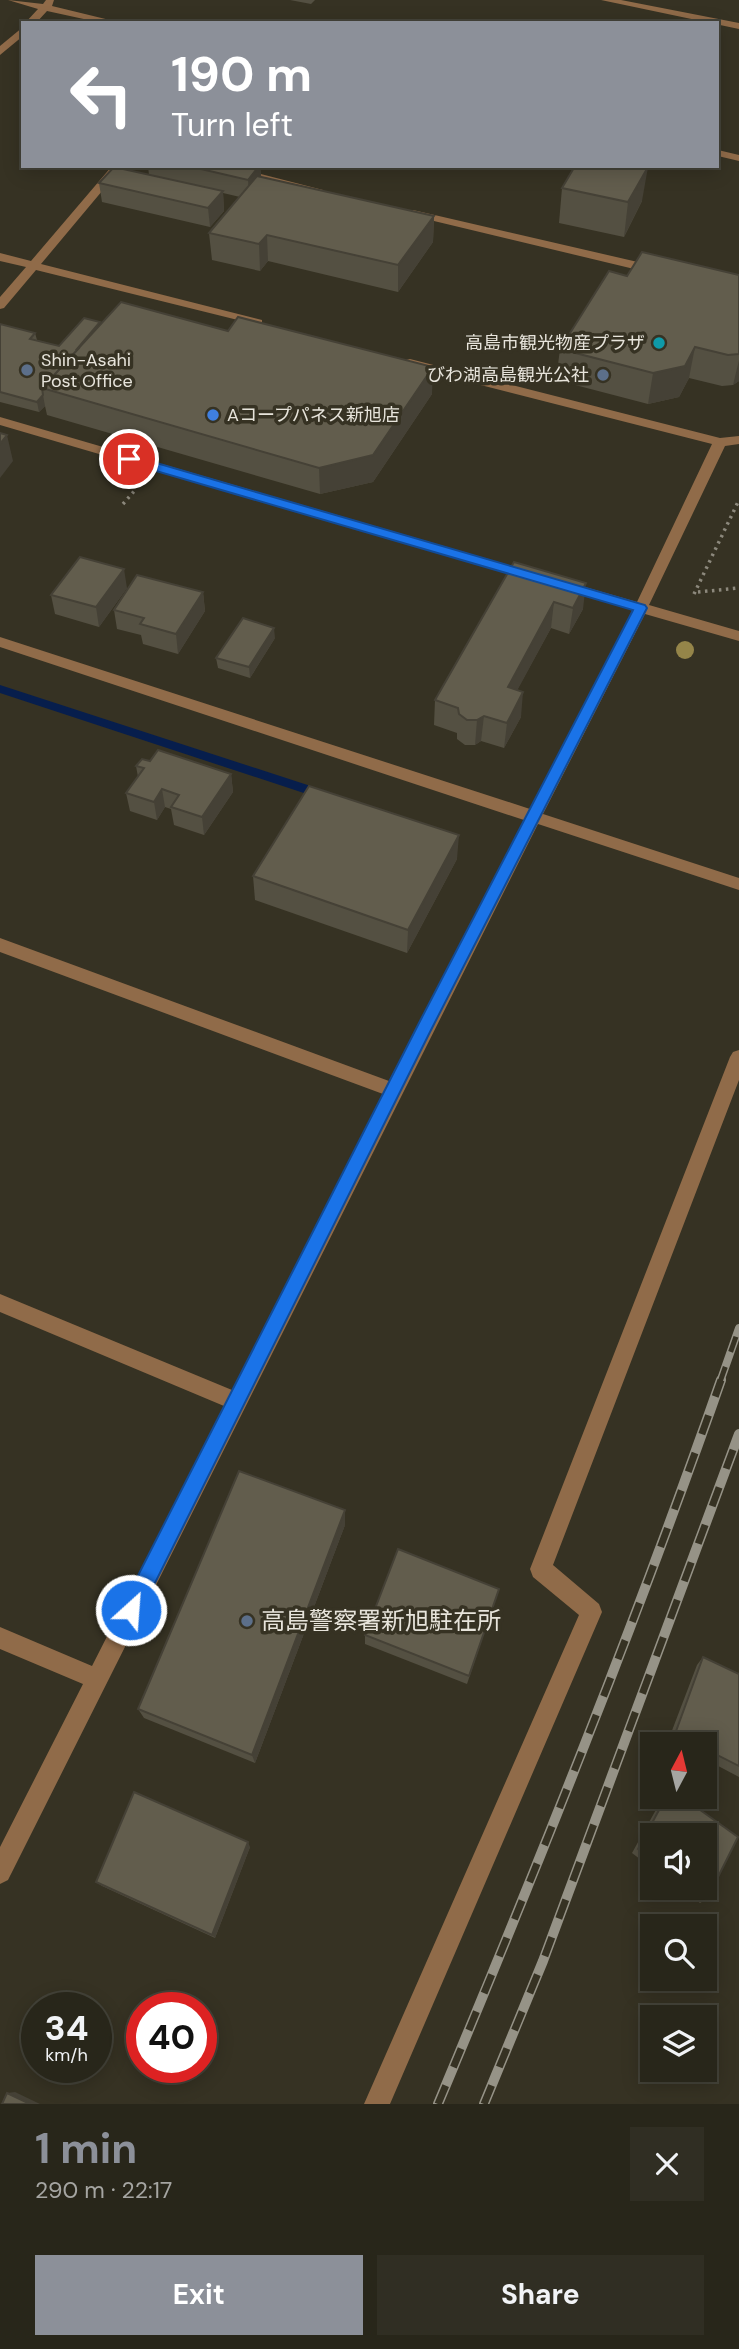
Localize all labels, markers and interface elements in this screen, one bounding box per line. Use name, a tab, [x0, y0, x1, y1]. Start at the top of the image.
text: 190 m	[171, 42, 312, 106]
icon: left	[56, 49, 147, 140]
text: Turn left	[171, 104, 293, 146]
place label: 高島市観光物産プラザ	[465, 331, 645, 355]
marker: 高島市観光物産プラザ	[651, 335, 667, 351]
place label: Shin-Asahi Post Office	[41, 348, 133, 393]
marker: Shin-Asahi Post Office	[19, 362, 35, 378]
place label: びわ湖高島観光公社	[427, 363, 589, 387]
marker: びわ湖高島観光公社	[595, 367, 611, 383]
place label: Aコープパネス新旭店	[227, 403, 400, 427]
marker: Aコープパネス新旭店	[205, 407, 221, 423]
pin	[99, 429, 159, 489]
icon: arrive	[110, 440, 148, 478]
position arrow	[94, 1573, 168, 1647]
place label: 高島警察署新旭駐在所	[261, 1605, 501, 1636]
marker: 高島警察署新旭駐在所	[239, 1613, 255, 1629]
north arrow	[640, 1732, 718, 1810]
map controls	[640, 1732, 717, 2082]
button: sound	[640, 1823, 717, 1900]
button: search	[640, 1914, 717, 1991]
speed limit sign: 40	[126, 1992, 217, 2083]
text: 34	[45, 2005, 88, 2051]
button: layers	[640, 2005, 717, 2082]
text: km/h	[45, 2043, 88, 2067]
text: 1 min	[35, 2121, 137, 2176]
button: close	[630, 2127, 704, 2201]
text: 290 m · 22:17	[35, 2175, 172, 2205]
button: Exit	[35, 2255, 363, 2335]
button: Share	[377, 2255, 704, 2335]

